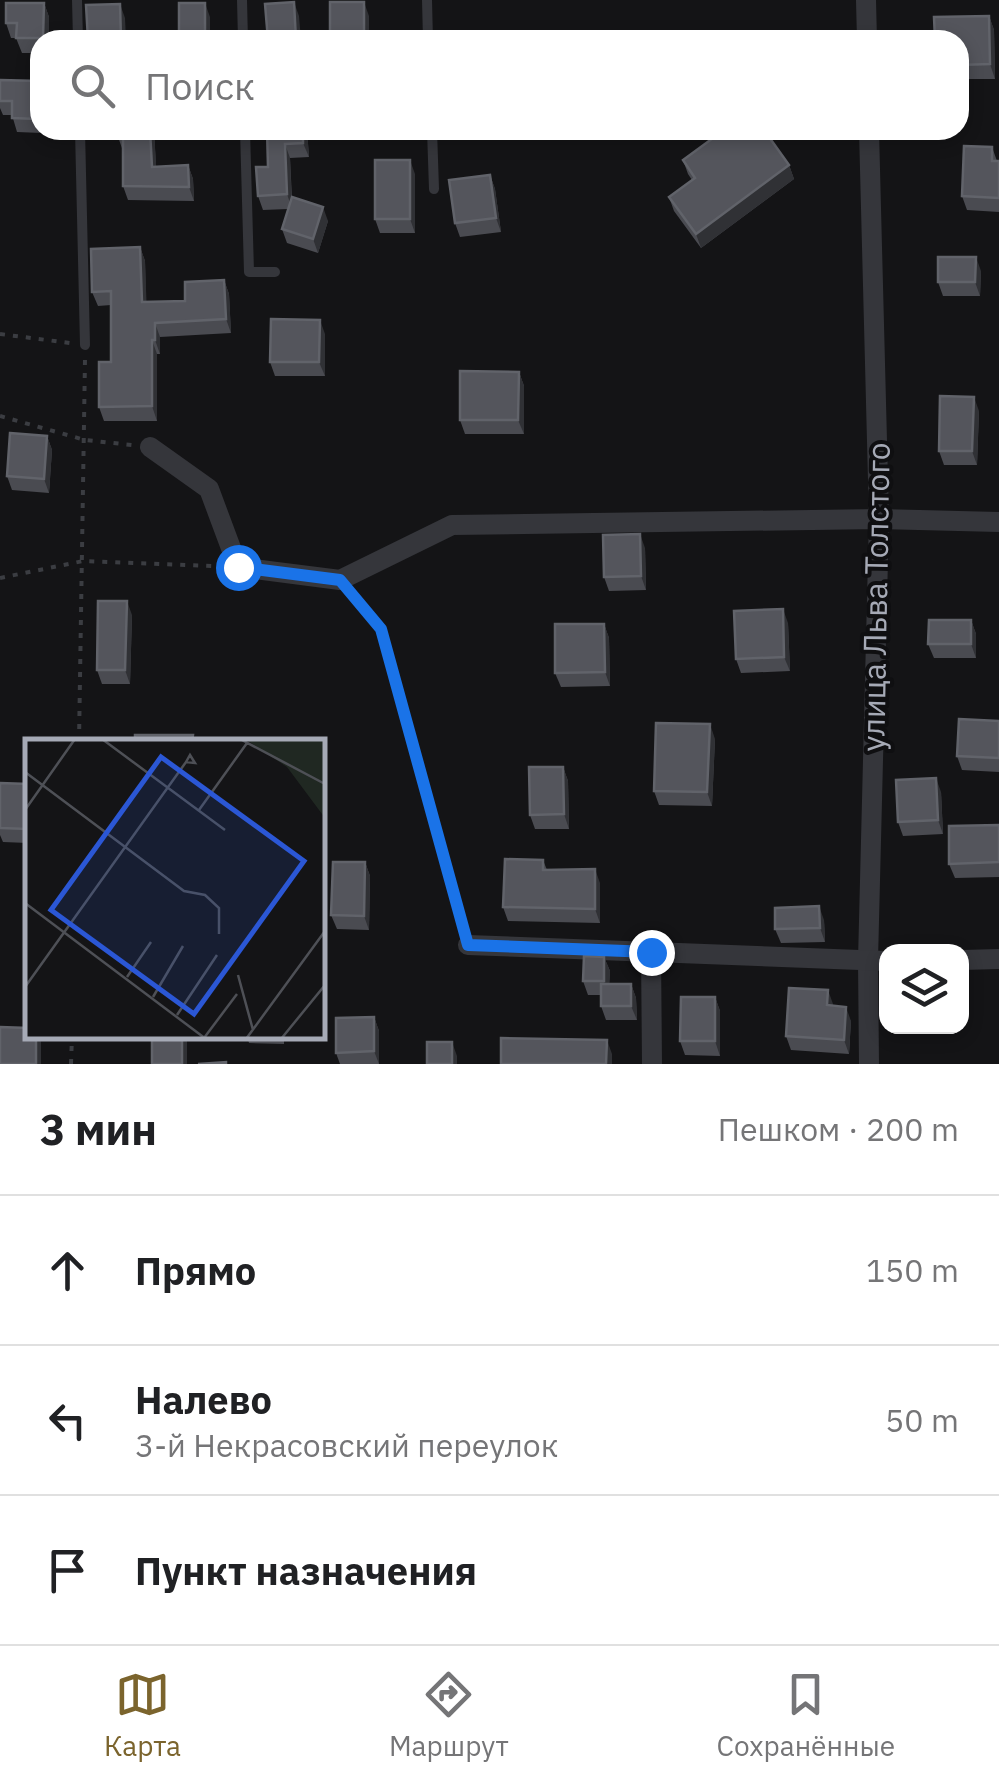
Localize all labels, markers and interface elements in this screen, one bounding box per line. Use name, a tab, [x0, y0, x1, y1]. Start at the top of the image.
search box	[30, 30, 969, 140]
icon: search	[65, 58, 120, 113]
text: Поиск	[145, 61, 255, 110]
street label: улица Льва Толстого	[851, 442, 899, 752]
route start	[216, 545, 262, 591]
inset map	[25, 739, 325, 1039]
route end	[629, 930, 675, 976]
map controls	[879, 944, 969, 1034]
button: layers	[879, 944, 969, 1034]
text: 3 мин	[40, 1102, 157, 1157]
text: Пешком · 200 m	[718, 1108, 959, 1150]
icon: ahead	[40, 1243, 95, 1298]
text: Прямо	[135, 1246, 256, 1295]
text: 150 m	[866, 1249, 959, 1291]
text: Налево	[135, 1375, 272, 1424]
icon: left	[40, 1393, 95, 1448]
text: 50 m	[885, 1399, 959, 1441]
text: 3-й Некрасовский переулок	[135, 1424, 558, 1466]
icon: arrive	[40, 1543, 95, 1598]
text: Пункт назначения	[135, 1546, 477, 1595]
tab: Карта	[104, 1667, 181, 1764]
tab: Маршрут	[389, 1667, 509, 1764]
tab: Сохранённые	[717, 1667, 895, 1764]

